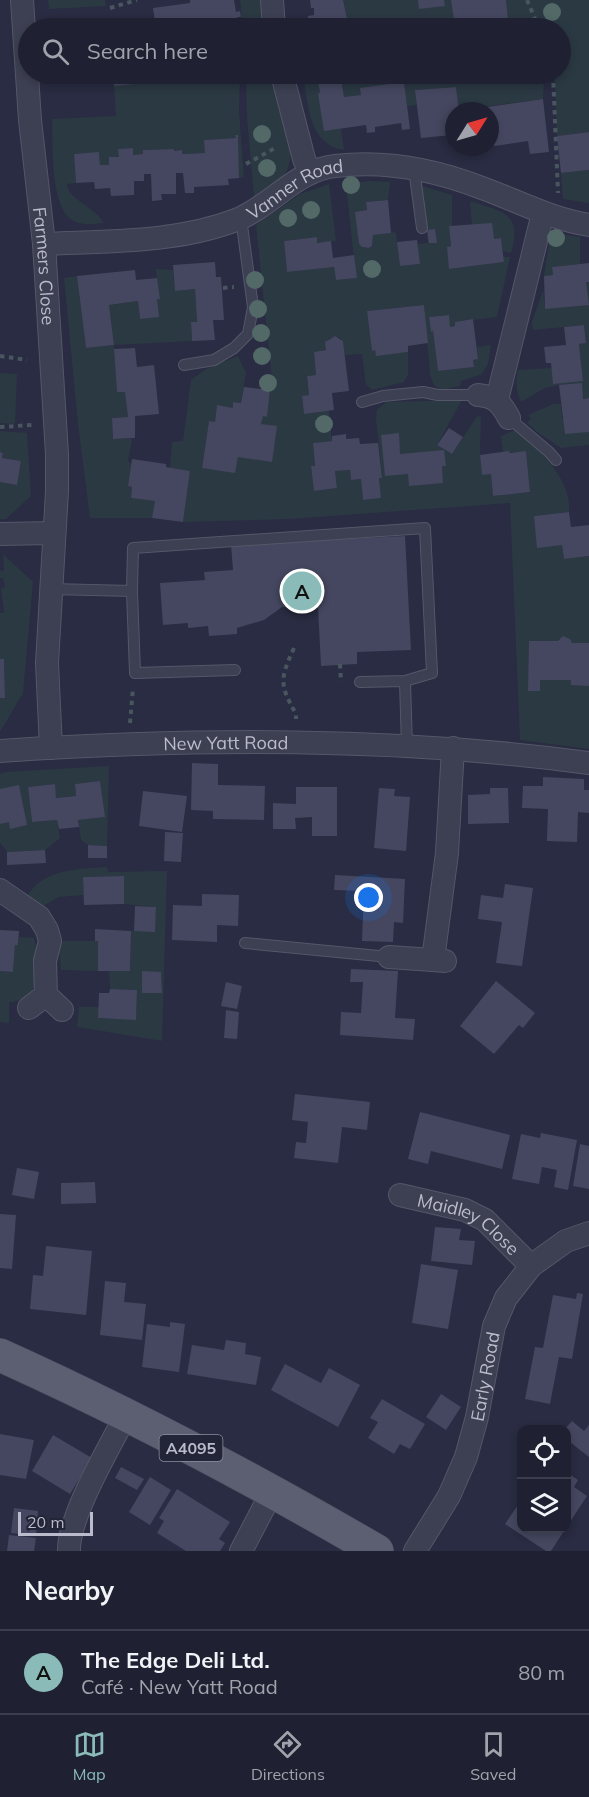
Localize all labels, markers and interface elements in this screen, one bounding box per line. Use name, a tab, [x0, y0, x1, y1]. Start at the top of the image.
search box	[18, 18, 571, 84]
icon: search	[39, 35, 72, 68]
text: Search here	[87, 37, 208, 65]
north arrow	[445, 102, 499, 156]
street label: Vanner Road	[242, 154, 344, 224]
street label: Farmers Close	[28, 206, 60, 326]
pin: A	[282, 568, 322, 614]
street label: New Yatt Road	[163, 731, 288, 755]
your location	[354, 883, 383, 912]
street label: Maidley Close	[415, 1188, 525, 1260]
street label: Early Road	[465, 1330, 504, 1423]
map controls	[517, 1425, 571, 1533]
button: locate	[517, 1425, 571, 1479]
road number: A4095	[160, 1435, 222, 1461]
button: layers	[517, 1479, 571, 1533]
scale bar	[18, 1509, 93, 1536]
text: 20 m	[27, 1512, 64, 1532]
text: Nearby	[24, 1574, 114, 1607]
text: The Edge Deli Ltd.	[81, 1646, 270, 1674]
text: A	[36, 1660, 51, 1685]
text: 80 m	[518, 1660, 565, 1685]
text: Café · New Yatt Road	[81, 1674, 278, 1699]
tab: Map	[73, 1728, 106, 1784]
tab: Directions	[251, 1728, 325, 1784]
tab: Saved	[470, 1728, 516, 1784]

